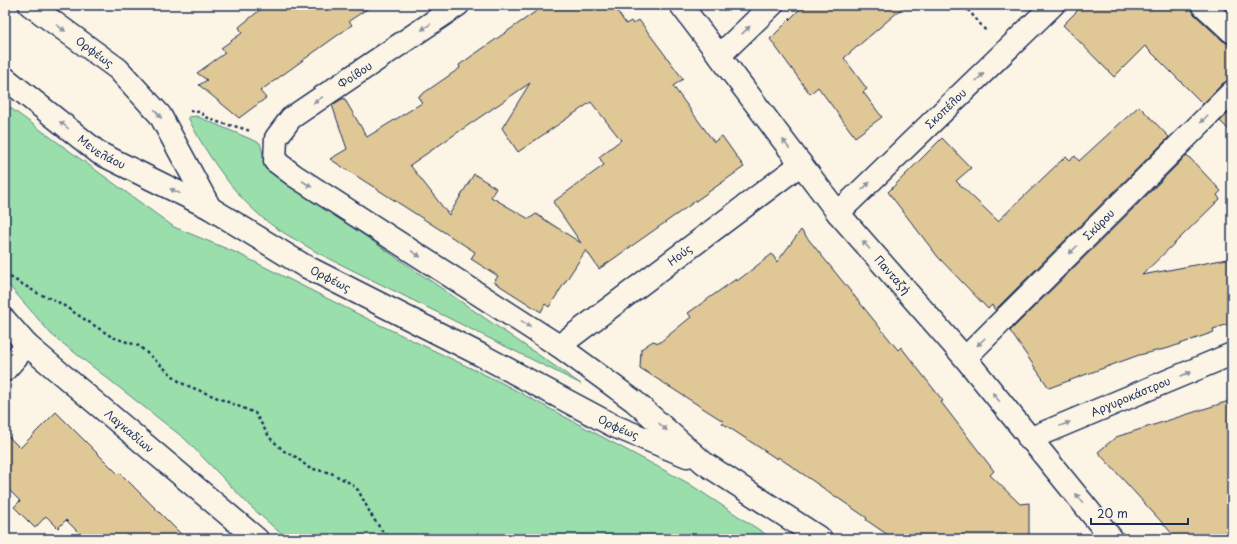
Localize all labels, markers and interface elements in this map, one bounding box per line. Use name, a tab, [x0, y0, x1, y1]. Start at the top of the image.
one-way arrow	[420, 23, 431, 31]
one-way arrow	[56, 24, 67, 32]
one-way arrow	[741, 25, 751, 35]
street label: Ορφέως	[72, 32, 118, 71]
street label: Φοίβου	[334, 57, 375, 92]
one-way arrow	[975, 72, 985, 82]
street label: Σκοπέλου	[921, 84, 970, 132]
one-way arrow	[313, 96, 323, 104]
one-way arrow	[154, 108, 162, 119]
one-way arrow	[1199, 114, 1209, 124]
one-way arrow	[58, 120, 69, 129]
street label: Μενελάου	[74, 130, 129, 173]
one-way arrow	[781, 138, 790, 149]
one-way arrow	[302, 180, 312, 188]
one-way arrow	[861, 181, 871, 191]
one-way arrow	[169, 188, 181, 194]
street label: Σκύρου	[1079, 205, 1118, 244]
street label: Ηούς	[664, 240, 695, 270]
one-way arrow	[862, 240, 871, 251]
one-way arrow	[1068, 245, 1078, 255]
one-way arrow	[411, 250, 421, 258]
street label: Πανταζή	[871, 251, 914, 298]
street label: Ορφέως	[307, 261, 354, 296]
one-way arrow	[520, 321, 532, 328]
one-way arrow	[976, 337, 985, 347]
one-way arrow	[1180, 370, 1192, 376]
street label: Αργυροκάστρου	[1088, 372, 1173, 420]
one-way arrow	[992, 392, 1001, 403]
street label: Λαγκαδίων	[101, 405, 158, 457]
street label: Ορφέως	[595, 410, 642, 444]
one-way arrow	[1060, 420, 1072, 426]
one-way arrow	[658, 422, 668, 432]
one-way arrow	[1074, 493, 1083, 503]
scale bar	[1091, 500, 1188, 526]
text: 20 m	[1097, 504, 1128, 522]

